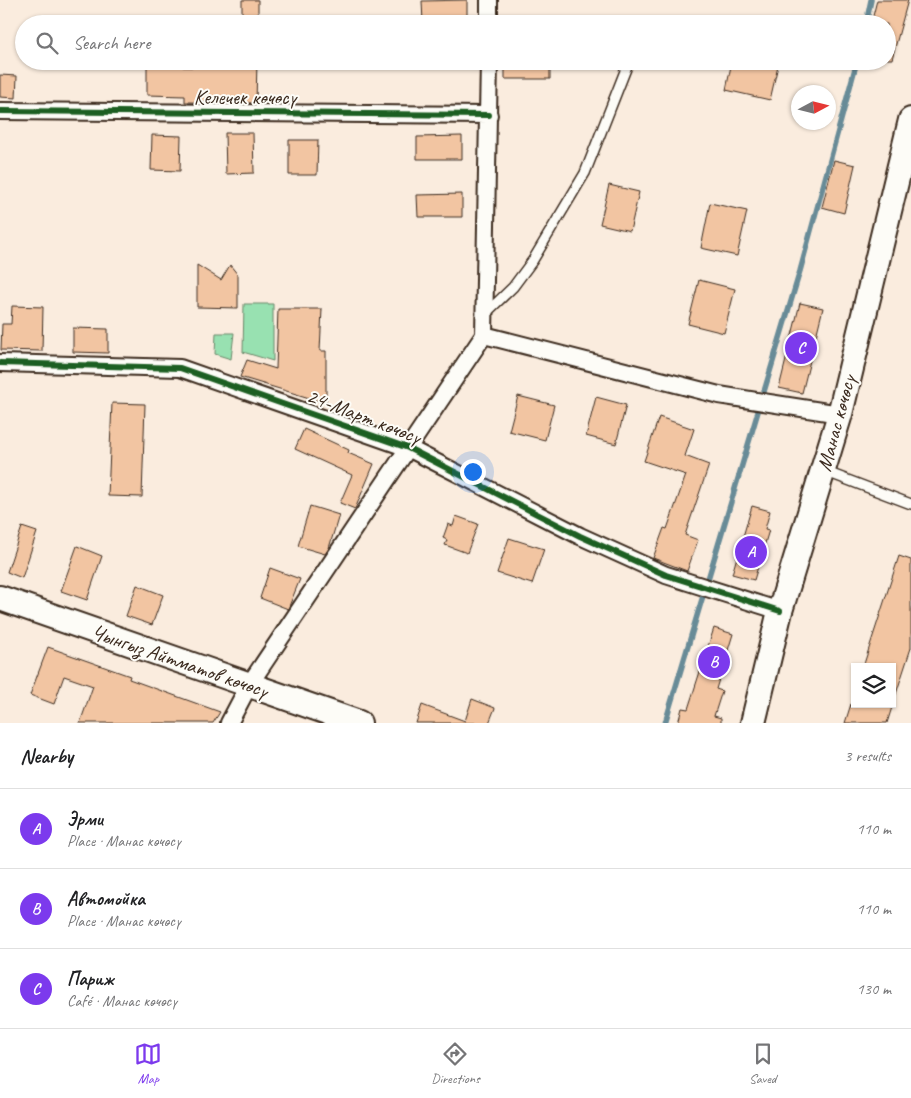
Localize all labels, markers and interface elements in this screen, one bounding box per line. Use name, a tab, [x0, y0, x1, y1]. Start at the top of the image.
search box	[15, 15, 896, 70]
icon: search	[33, 29, 61, 57]
text: Search here	[73, 31, 150, 55]
street label: Келечек көчөсү	[194, 84, 298, 110]
north arrow	[791, 85, 836, 130]
pin: C	[785, 329, 817, 367]
street label: Манас көчөсү	[811, 370, 862, 474]
street label: 24-Март көчөсү	[303, 382, 427, 451]
your location	[460, 459, 486, 485]
pin: A	[735, 533, 767, 571]
street label: Чынгыз Айтматов көчөсү	[88, 619, 274, 705]
pin: B	[698, 643, 730, 681]
map controls	[851, 663, 896, 708]
button: layers	[851, 663, 896, 708]
text: Nearby	[20, 743, 73, 769]
text: 3 results	[844, 746, 891, 766]
text: Эрми	[67, 807, 103, 831]
text: A	[32, 819, 40, 839]
text: 110 m	[857, 819, 891, 839]
text: Place · Манас көчөсү	[67, 831, 181, 851]
text: Автомойка	[67, 887, 145, 911]
text: B	[32, 899, 40, 919]
text: 110 m	[857, 899, 891, 919]
text: Place · Манас көчөсү	[67, 911, 181, 931]
text: Париж	[67, 967, 114, 991]
text: C	[32, 979, 40, 999]
text: 130 m	[857, 979, 891, 999]
text: Café · Манас көчөсү	[67, 991, 177, 1011]
tab: Map	[134, 1040, 162, 1087]
tab: Directions	[431, 1040, 480, 1087]
tab: Saved	[749, 1040, 777, 1087]

